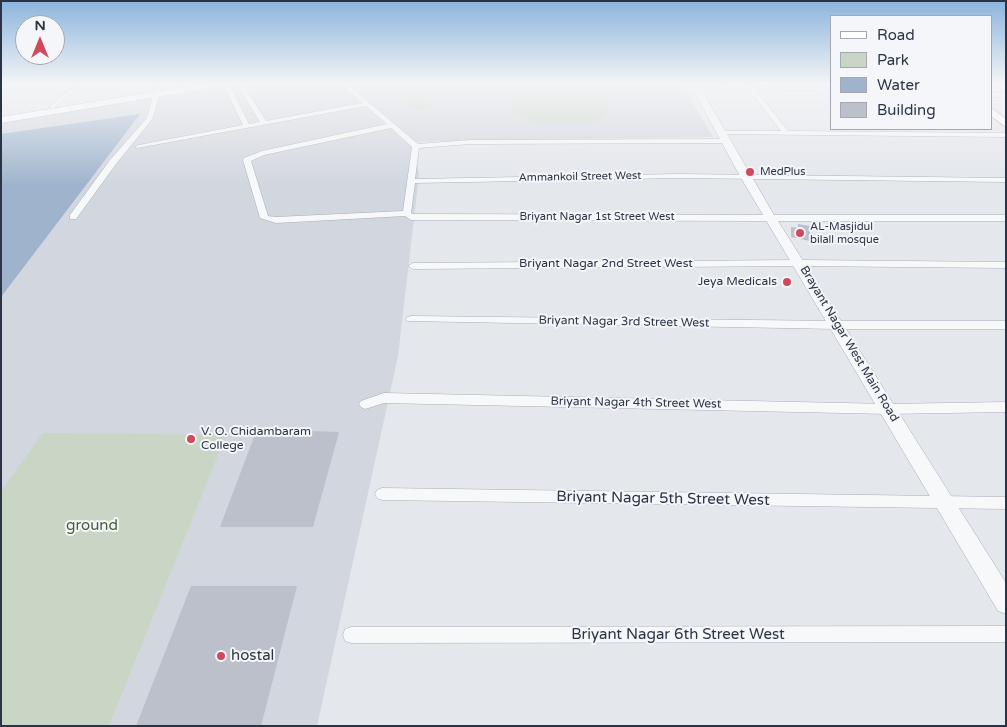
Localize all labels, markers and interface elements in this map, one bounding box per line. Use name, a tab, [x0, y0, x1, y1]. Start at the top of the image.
north arrow	[15, 15, 65, 65]
legend	[830, 15, 992, 130]
text: N	[34, 17, 46, 34]
text: Road	[877, 26, 915, 44]
text: Park	[877, 51, 909, 69]
text: Water	[877, 76, 920, 94]
text: Building	[877, 101, 936, 119]
place label: MedPlus	[760, 165, 806, 179]
marker: MedPlus	[744, 166, 756, 178]
street label: Ammankoil Street West	[519, 169, 641, 185]
street label: Briyant Nagar 1st Street West	[519, 210, 675, 224]
place label: AL-Masjidul bilall mosque	[810, 220, 879, 246]
marker: AL-Masjidul bilall mosque	[794, 227, 806, 239]
street label: Briyant Nagar 2nd Street West	[519, 257, 693, 271]
street label: Brayant Nagar West Main Road	[797, 263, 901, 425]
place label: Jeya Medicals	[698, 275, 777, 289]
marker: Jeya Medicals	[781, 276, 793, 288]
street label: Briyant Nagar 3rd Street West	[538, 313, 710, 331]
street label: Briyant Nagar 4th Street West	[550, 394, 722, 412]
place label: V. O. Chidambaram College	[201, 425, 311, 453]
marker: V. O. Chidambaram College	[185, 433, 197, 445]
street label: Briyant Nagar 5th Street West	[556, 488, 770, 510]
park label: ground	[66, 517, 118, 535]
street label: Briyant Nagar 6th Street West	[571, 626, 785, 644]
place label: hostal	[231, 647, 274, 665]
marker: hostal	[215, 650, 227, 662]

